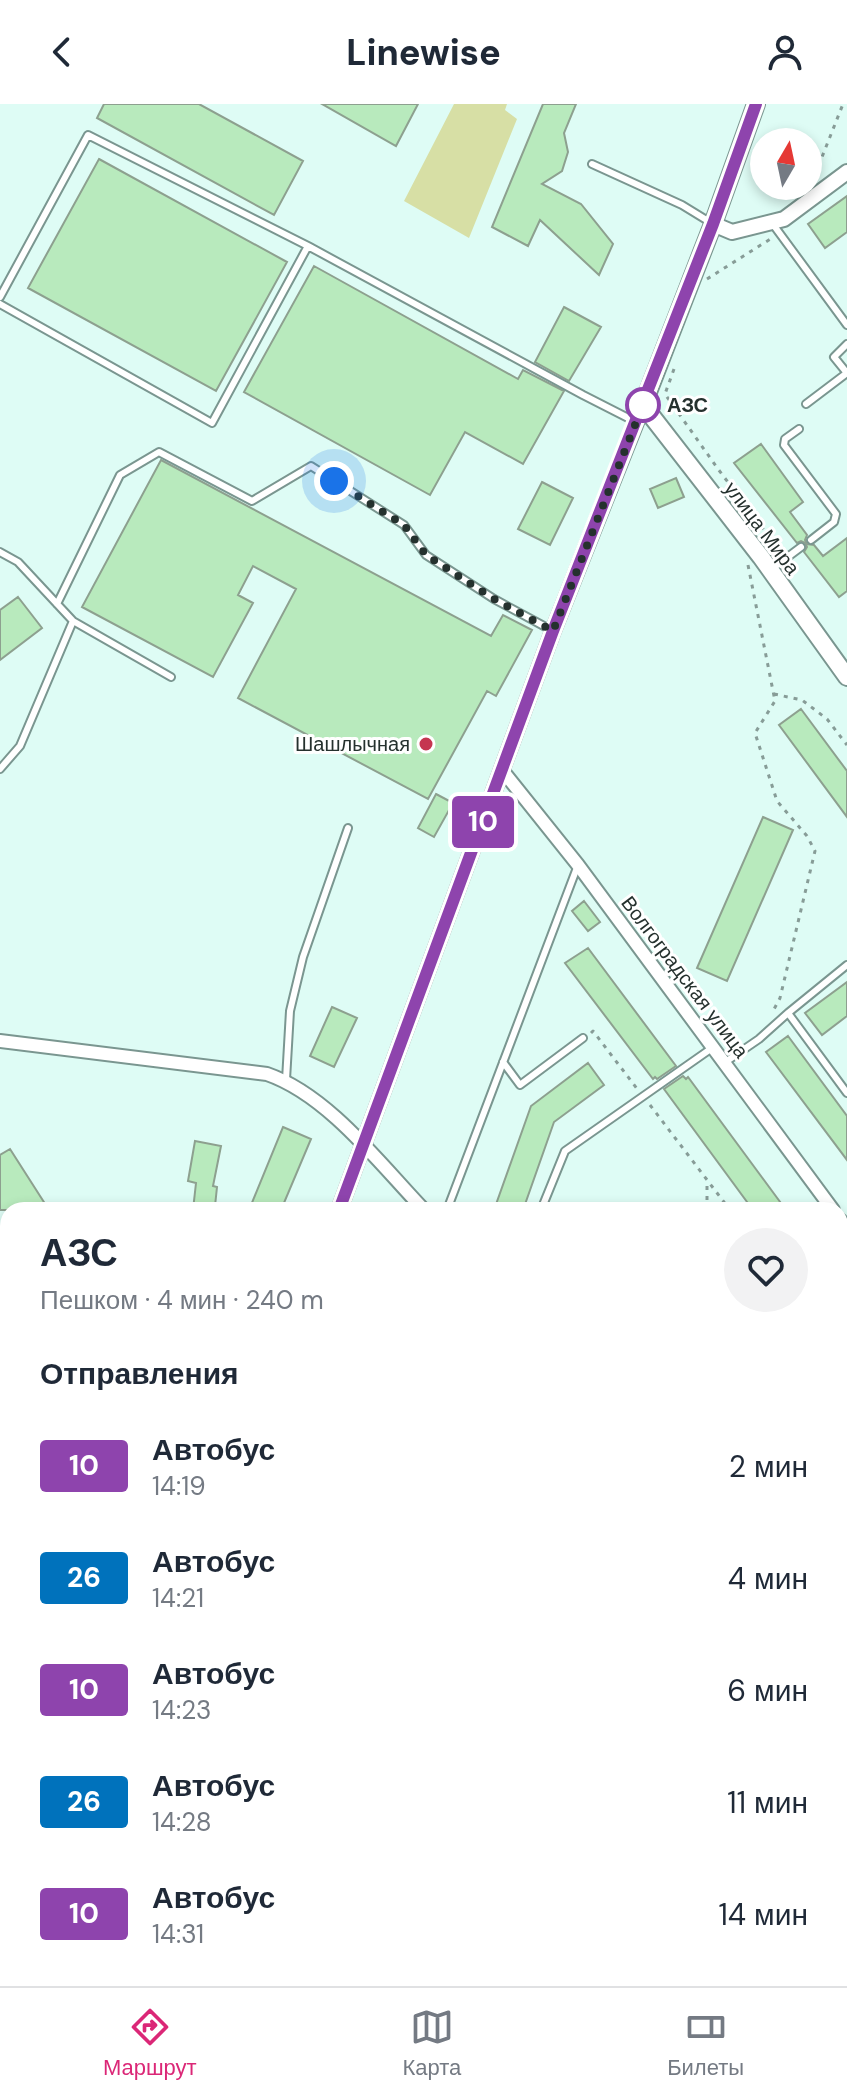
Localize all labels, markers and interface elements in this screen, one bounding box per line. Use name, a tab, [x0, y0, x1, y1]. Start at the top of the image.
text: Linewise	[346, 29, 501, 76]
icon: back	[40, 30, 84, 74]
icon: person	[763, 30, 807, 74]
north arrow	[750, 128, 822, 200]
map controls	[750, 128, 822, 200]
marker: АЗС	[626, 388, 660, 422]
place label: АЗС	[667, 392, 708, 418]
your location	[314, 461, 354, 501]
street label: улица Мира	[718, 476, 806, 581]
place label: Шашлычная	[295, 731, 410, 757]
marker: Шашлычная	[417, 735, 435, 753]
line badge: 10	[447, 796, 519, 848]
text: 10	[468, 803, 498, 840]
street label: Волгоградская улица	[616, 891, 755, 1064]
text: АЗС	[40, 1228, 118, 1278]
button: heart	[724, 1228, 808, 1312]
text: Пешком · 4 мин · 240 m	[40, 1283, 324, 1317]
text: Отправления	[40, 1354, 239, 1393]
text: Автобус	[152, 1430, 275, 1469]
text: 10	[69, 1447, 99, 1484]
text: 2 мин	[729, 1447, 808, 1486]
text: 14:19	[152, 1469, 206, 1503]
text: Автобус	[152, 1542, 275, 1581]
text: 26	[67, 1559, 101, 1596]
text: 4 мин	[728, 1559, 808, 1598]
text: 14:21	[152, 1581, 204, 1615]
text: Автобус	[152, 1654, 275, 1693]
text: 10	[69, 1671, 99, 1708]
text: 6 мин	[727, 1671, 808, 1710]
text: 14:23	[152, 1693, 212, 1727]
text: Автобус	[152, 1766, 275, 1805]
text: 26	[67, 1783, 101, 1820]
text: 11 мин	[727, 1783, 808, 1822]
text: 14:28	[152, 1805, 212, 1839]
text: Автобус	[152, 1878, 275, 1917]
text: 10	[69, 1895, 99, 1932]
text: 14 мин	[718, 1895, 808, 1934]
text: 14:31	[152, 1917, 204, 1951]
tab: Маршрут	[103, 2005, 197, 2082]
tab: Карта	[402, 2005, 461, 2082]
tab: Билеты	[667, 2005, 744, 2082]

